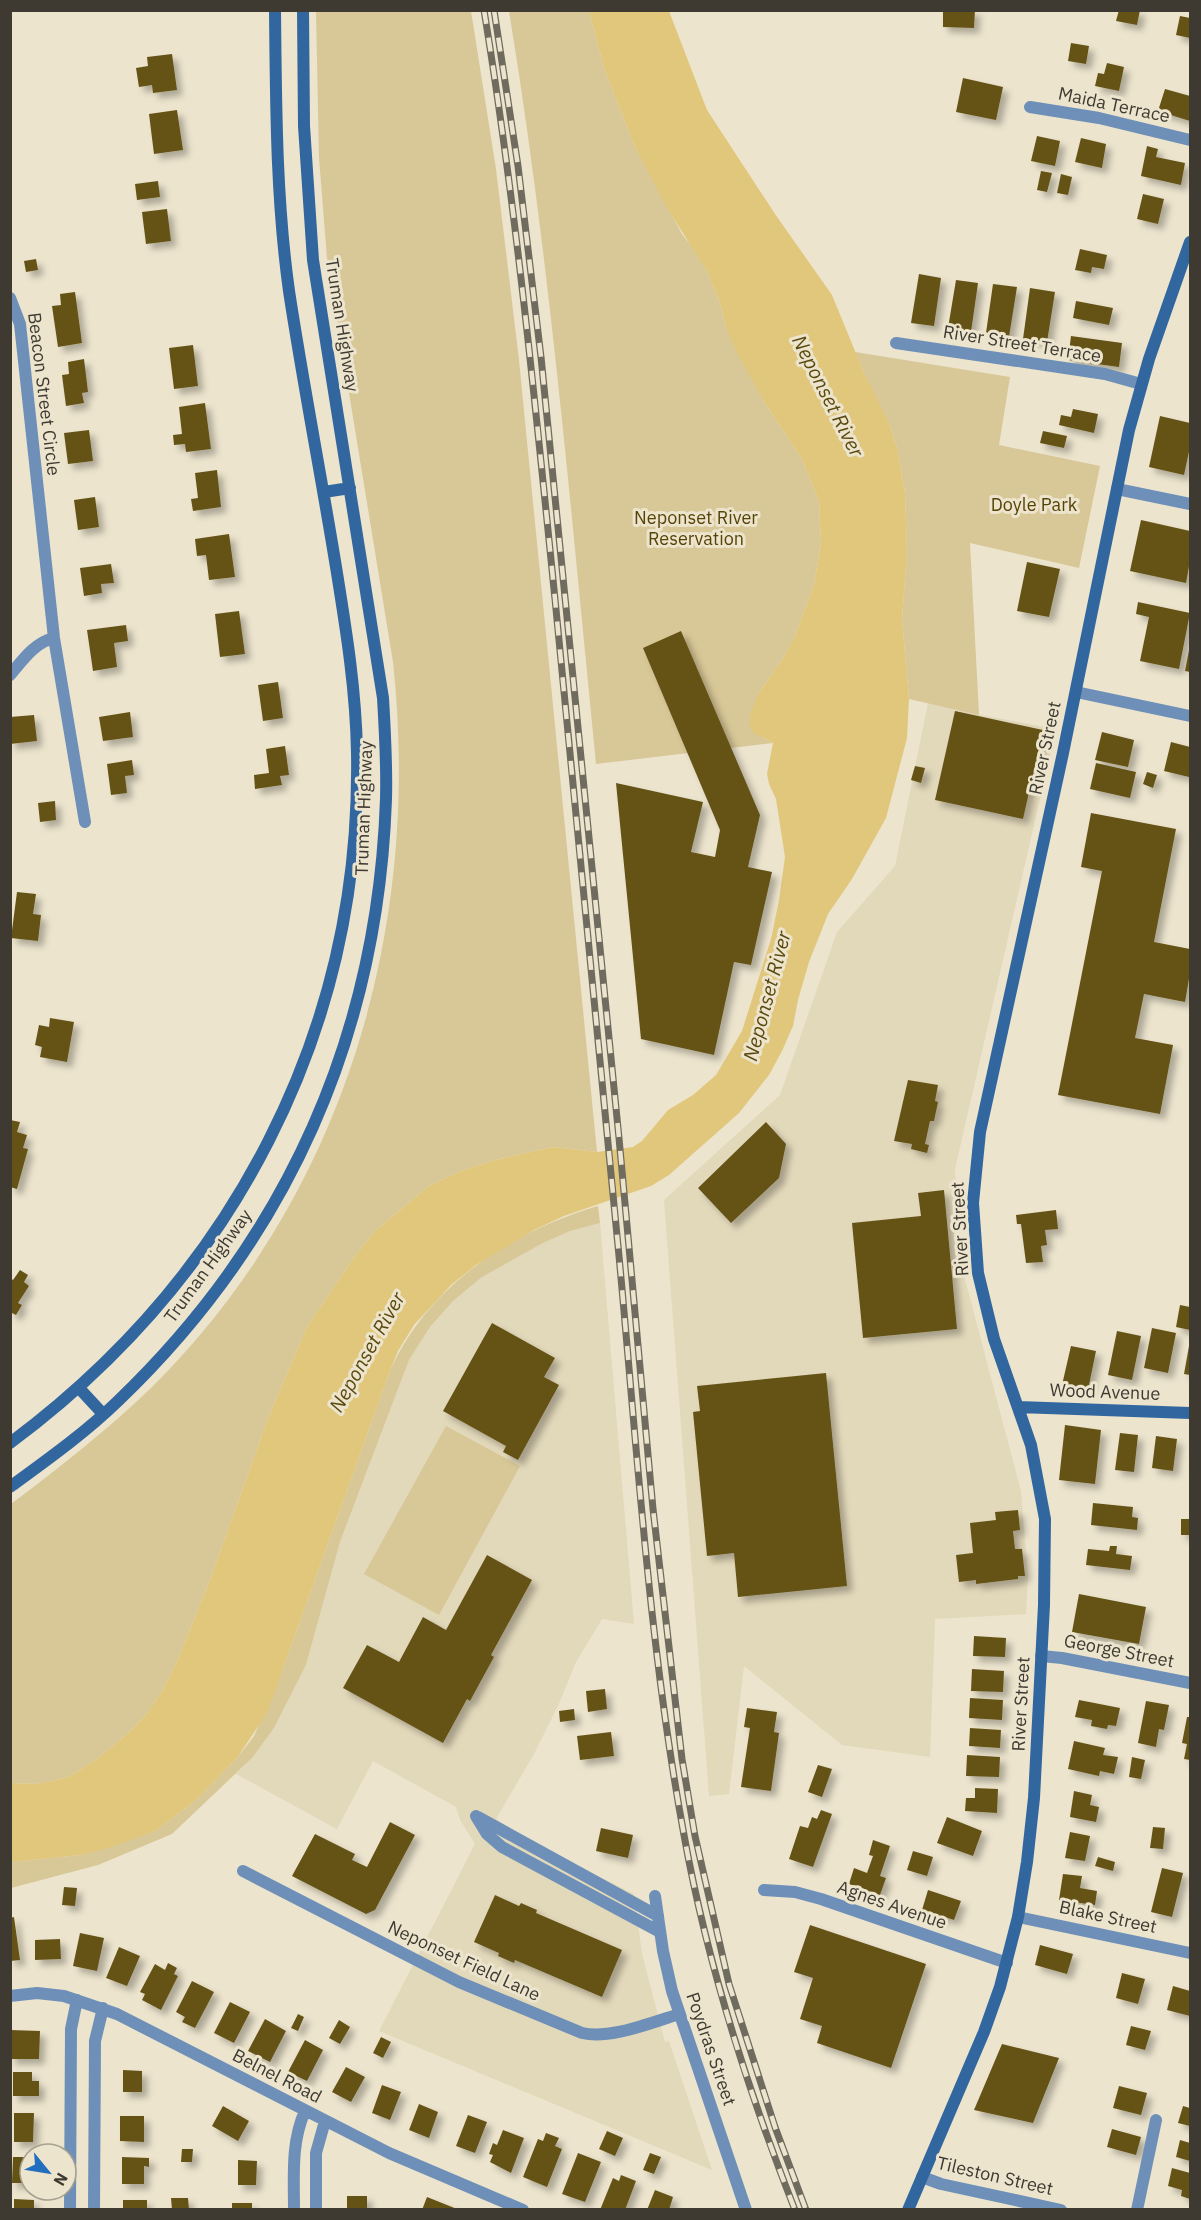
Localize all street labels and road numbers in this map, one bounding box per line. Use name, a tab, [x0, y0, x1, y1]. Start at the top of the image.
street label: Maida Terrace	[1056, 81, 1172, 128]
street label: Truman Highway	[321, 256, 364, 393]
street label: Beacon Street Circle	[23, 311, 66, 477]
street label: River Street Terrace	[941, 320, 1103, 367]
street label: River Street	[1023, 699, 1066, 797]
street label: Truman Highway	[350, 740, 377, 876]
street label: River Street	[946, 1181, 973, 1277]
street label: Truman Highway	[159, 1204, 257, 1327]
street label: Wood Avenue	[1049, 1378, 1161, 1405]
street label: George Street	[1062, 1629, 1176, 1672]
street label: River Street	[1007, 1656, 1034, 1752]
street label: Agnes Avenue	[834, 1875, 950, 1934]
street label: Blake Street	[1057, 1895, 1159, 1938]
street label: Neponset Field Lane	[384, 1915, 544, 2006]
street label: Poydras Street	[681, 1989, 742, 2109]
street label: Belnel Road	[229, 2043, 326, 2108]
street label: Tileston Street	[935, 2151, 1055, 2200]

